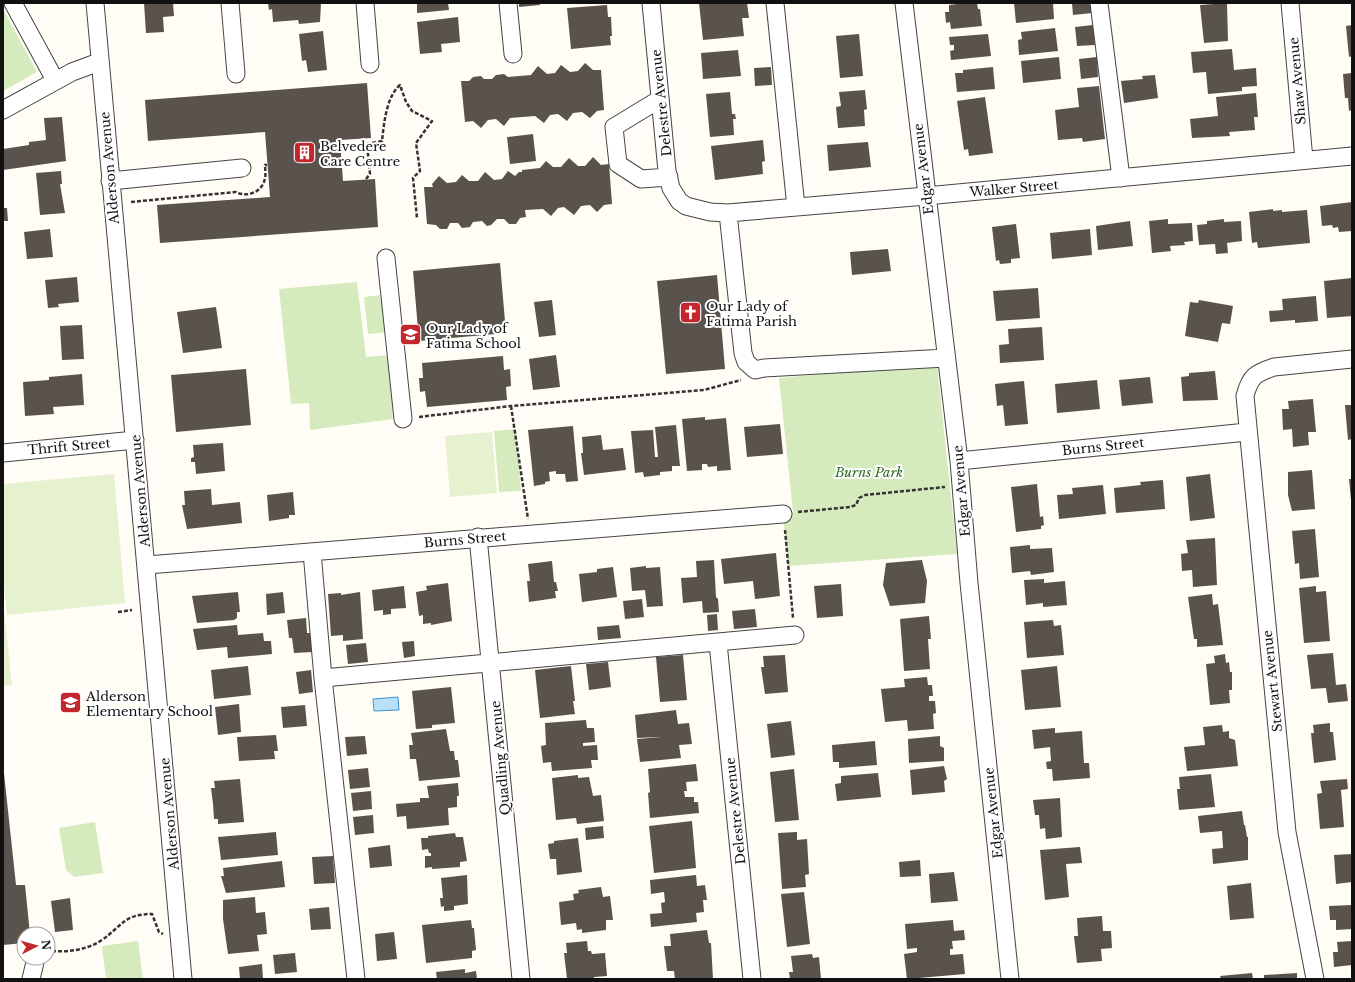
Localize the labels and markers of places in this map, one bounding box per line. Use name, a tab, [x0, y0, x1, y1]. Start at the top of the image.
place label: Belvedere Care Centre	[320, 138, 400, 170]
building icon: Belvedere Care Centre	[291, 140, 317, 166]
place label: Our Lady of Fatima Parish	[706, 298, 797, 330]
church icon: Our Lady of Fatima Parish	[677, 300, 703, 326]
place label: Our Lady of Fatima School	[426, 320, 521, 352]
school or university icon: Our Lady of Fatima School	[398, 322, 424, 348]
place label: Alderson Elementary School	[85, 688, 213, 720]
school or university icon: Alderson Elementary School	[58, 690, 84, 716]

